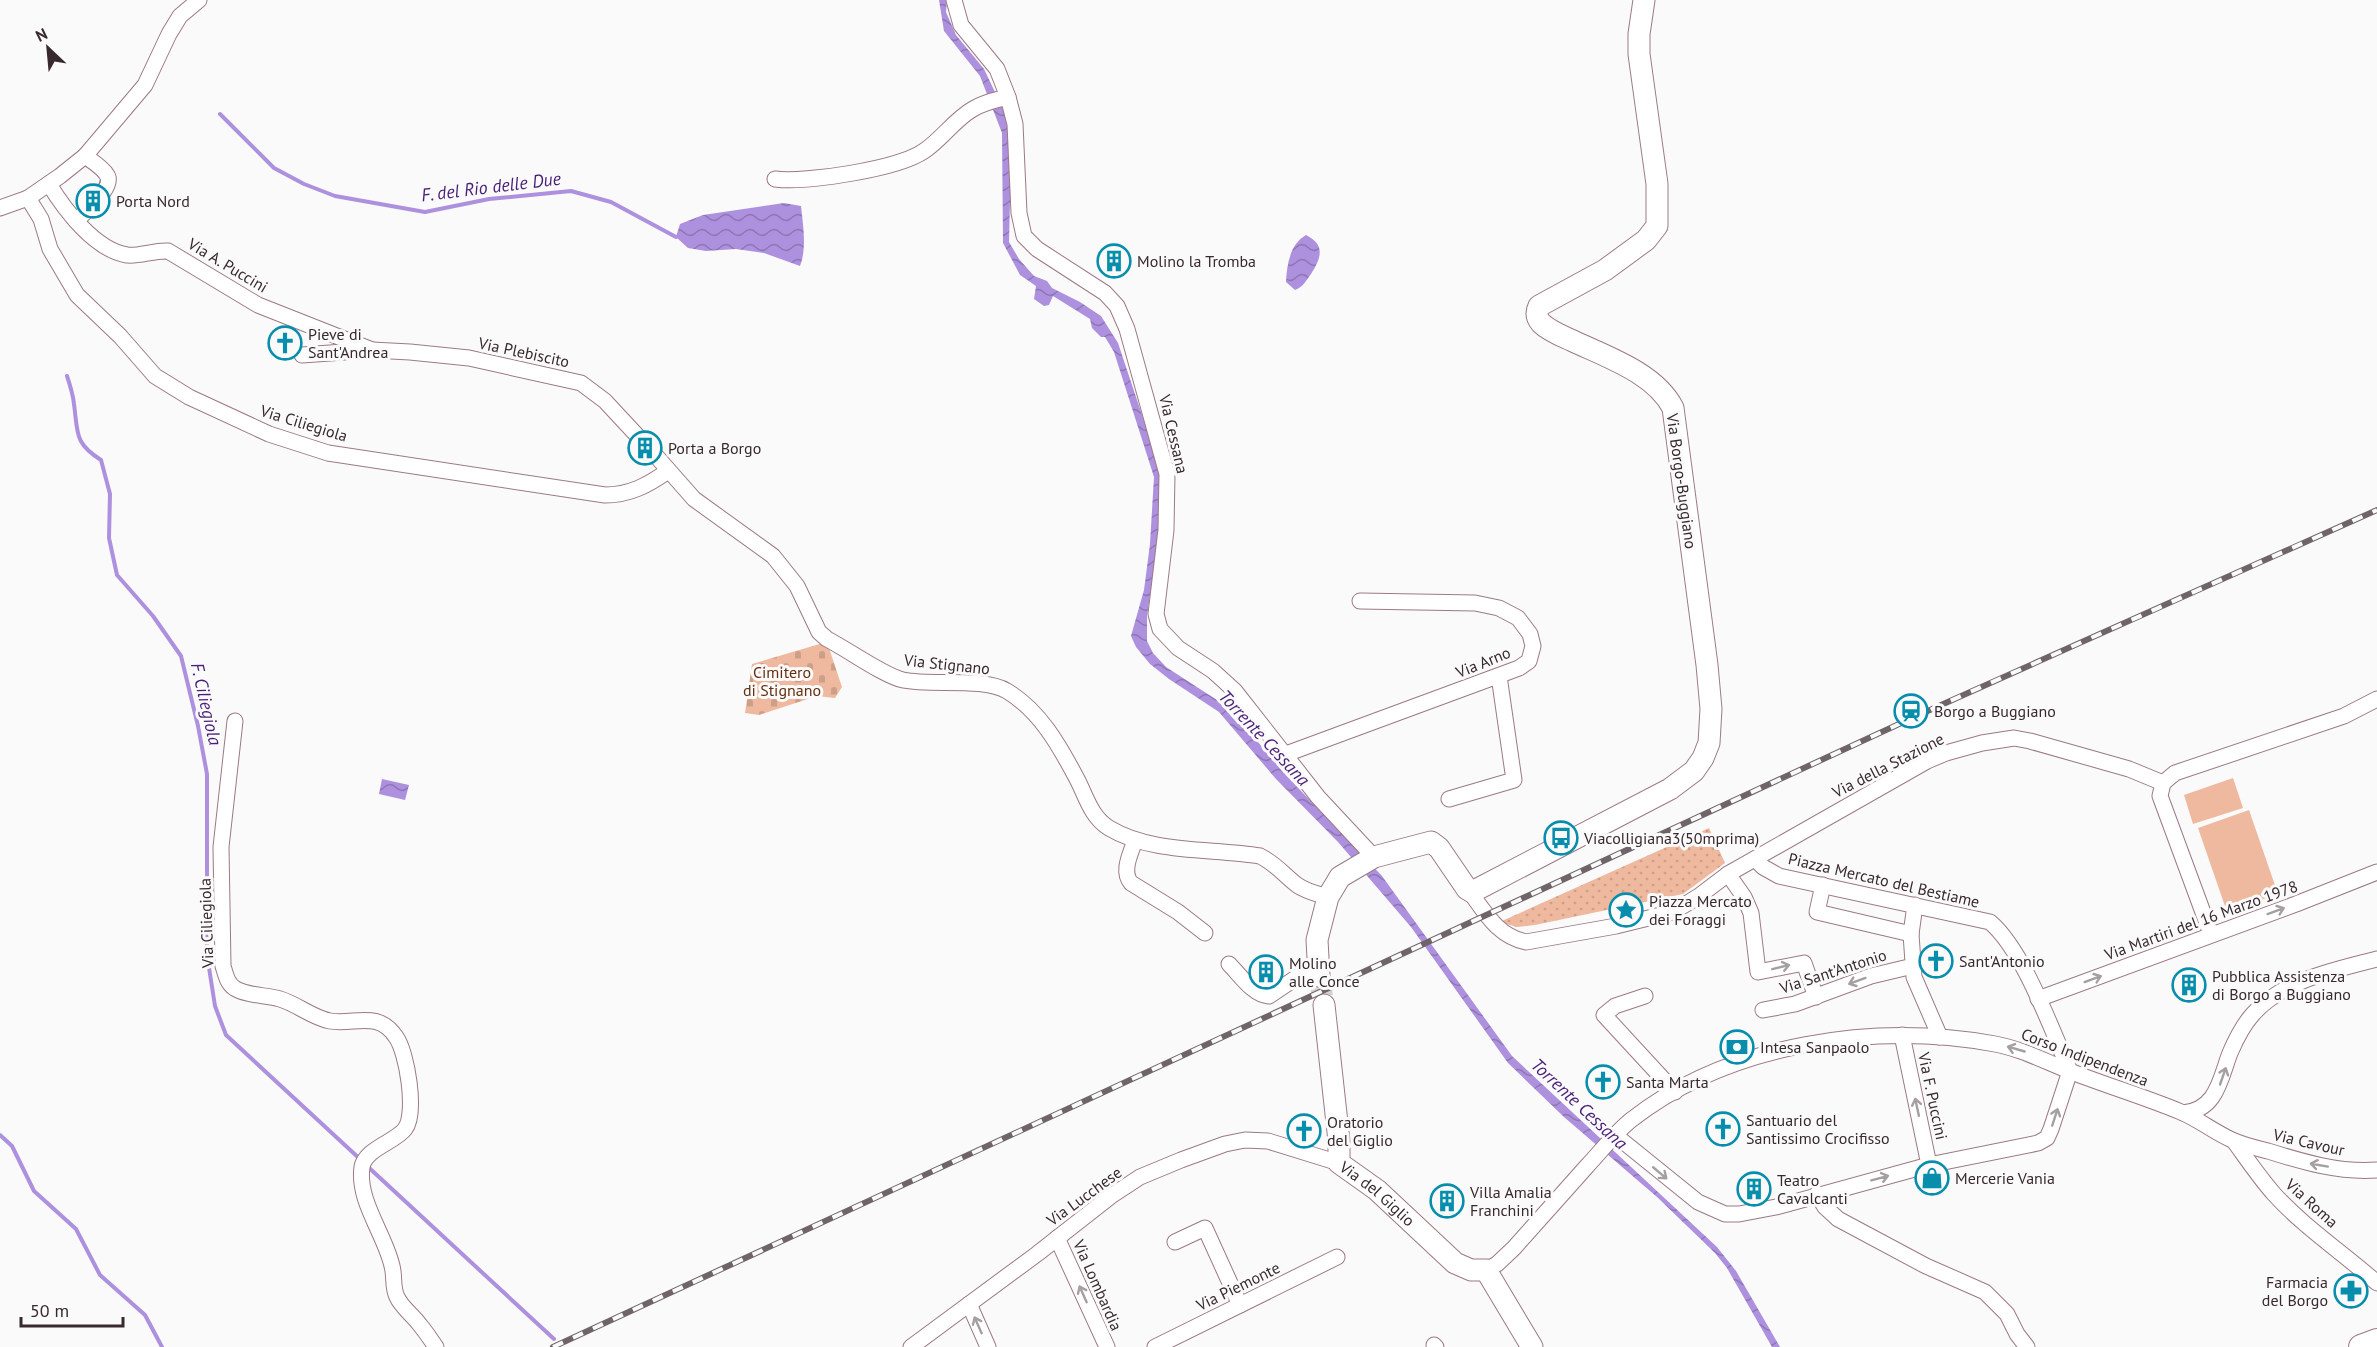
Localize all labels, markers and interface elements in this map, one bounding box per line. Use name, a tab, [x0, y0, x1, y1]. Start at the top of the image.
north arrow	[18, 18, 78, 78]
text: N	[32, 23, 51, 46]
water label: F. del Rio delle Due	[420, 166, 563, 206]
building icon: Porta Nord	[75, 183, 111, 219]
place label: Porta Nord	[116, 191, 190, 211]
street label: Via A. Puccini	[184, 233, 272, 297]
building icon: Molino la Tromba	[1096, 243, 1132, 279]
place label: Molino la Tromba	[1137, 251, 1256, 271]
place label: Pieve di Sant'Andrea	[308, 324, 388, 362]
church icon: Pieve di Sant'Andrea	[267, 325, 303, 361]
street label: Via Plebiscito	[476, 332, 571, 371]
street label: Via Cessana	[1155, 392, 1193, 475]
street label: Via Ciliegiola	[257, 400, 350, 446]
street label: Via Borgo-Buggiano	[1662, 411, 1701, 550]
building icon: Porta a Borgo	[627, 430, 663, 466]
place label: Porta a Borgo	[668, 438, 761, 458]
street label: Via Arno	[1452, 642, 1513, 682]
street label: Via Stignano	[902, 649, 991, 678]
water label: F. Ciliegiola	[186, 660, 227, 748]
park label: Cimitero di Stignano	[743, 662, 821, 700]
water label: Torrente Cessana	[1214, 685, 1315, 791]
station icon: Borgo a Buggiano	[1893, 693, 1929, 729]
place label: Borgo a Buggiano	[1934, 701, 2056, 721]
street label: Via della Stazione	[1828, 728, 1947, 802]
bus stop icon: Viacolligiana3(50mprima)	[1543, 820, 1579, 856]
place label: Viacolligiana3(50mprima)	[1583, 828, 1759, 848]
street label: Piazza Mercato del Bestiame	[1786, 848, 1982, 912]
street label: Via Martiri del 16 Marzo 1978	[2101, 876, 2300, 965]
street label: Via Ciliegiola	[194, 878, 218, 969]
place label: Piazza Mercato dei Foraggi	[1649, 891, 1752, 929]
place icon: Piazza Mercato dei Foraggi	[1608, 892, 1644, 928]
one-way arrow	[2266, 905, 2284, 916]
church icon: Sant'Antonio	[1918, 943, 1954, 979]
street label: Via Sant'Antonio	[1776, 944, 1889, 998]
place label: Sant'Antonio	[1959, 951, 2045, 971]
place label: Molino alle Conce	[1289, 953, 1360, 991]
building icon: Molino alle Conce	[1248, 954, 1284, 990]
one-way arrow	[1771, 961, 1790, 972]
place label: Pubblica Assistenza di Borgo a Buggiano	[2212, 966, 2351, 1004]
building icon: Pubblica Assistenza di Borgo a Buggiano	[2171, 967, 2207, 1003]
one-way arrow	[2083, 973, 2102, 984]
one-way arrow	[1848, 976, 1867, 987]
street label: Corso Indipendenza	[2019, 1024, 2151, 1090]
bank icon: Intesa Sanpaolo	[1719, 1029, 1755, 1065]
place label: Intesa Sanpaolo	[1760, 1037, 1869, 1057]
one-way arrow	[2007, 1043, 2026, 1055]
street label: Via F. Puccini	[1914, 1050, 1952, 1141]
water label: Torrente Cessana	[1526, 1053, 1633, 1154]
church icon: Santa Marta	[1585, 1064, 1621, 1100]
one-way arrow	[2218, 1067, 2229, 1086]
place label: Santa Marta	[1626, 1072, 1709, 1092]
one-way arrow	[1911, 1098, 1922, 1118]
one-way arrow	[2051, 1108, 2062, 1127]
place label: Santuario del Santissimo Crocifisso	[1746, 1110, 1890, 1148]
church icon: Santuario del Santissimo Crocifisso	[1705, 1111, 1741, 1147]
place label: Oratorio del Giglio	[1327, 1112, 1393, 1150]
church icon: Oratorio del Giglio	[1286, 1113, 1322, 1149]
street label: Via Cavour	[2270, 1124, 2347, 1160]
street label: Via del Giglio	[1335, 1156, 1419, 1230]
one-way arrow	[2310, 1159, 2329, 1170]
shop icon: Mercerie Vania	[1914, 1160, 1950, 1196]
street label: Via Lucchese	[1042, 1162, 1125, 1231]
one-way arrow	[1652, 1166, 1668, 1179]
place label: Mercerie Vania	[1955, 1168, 2055, 1188]
place label: Teatro Cavalcanti	[1777, 1170, 1848, 1208]
building icon: Teatro Cavalcanti	[1736, 1171, 1772, 1207]
one-way arrow	[1870, 1172, 1889, 1183]
street label: Via Roma	[2281, 1174, 2342, 1232]
place label: Villa Amalia Franchini	[1469, 1182, 1552, 1220]
building icon: Villa Amalia Franchini	[1429, 1183, 1465, 1219]
street label: Via Lombardia	[1069, 1236, 1127, 1334]
street label: Via Piemonte	[1192, 1257, 1283, 1315]
place label: Farmacia del Borgo	[2262, 1272, 2328, 1310]
pharmacy icon: Farmacia del Borgo	[2333, 1273, 2369, 1309]
one-way arrow	[1076, 1285, 1088, 1303]
scale bar	[21, 1290, 123, 1328]
text: 50 m	[30, 1299, 69, 1322]
one-way arrow	[972, 1317, 984, 1335]

